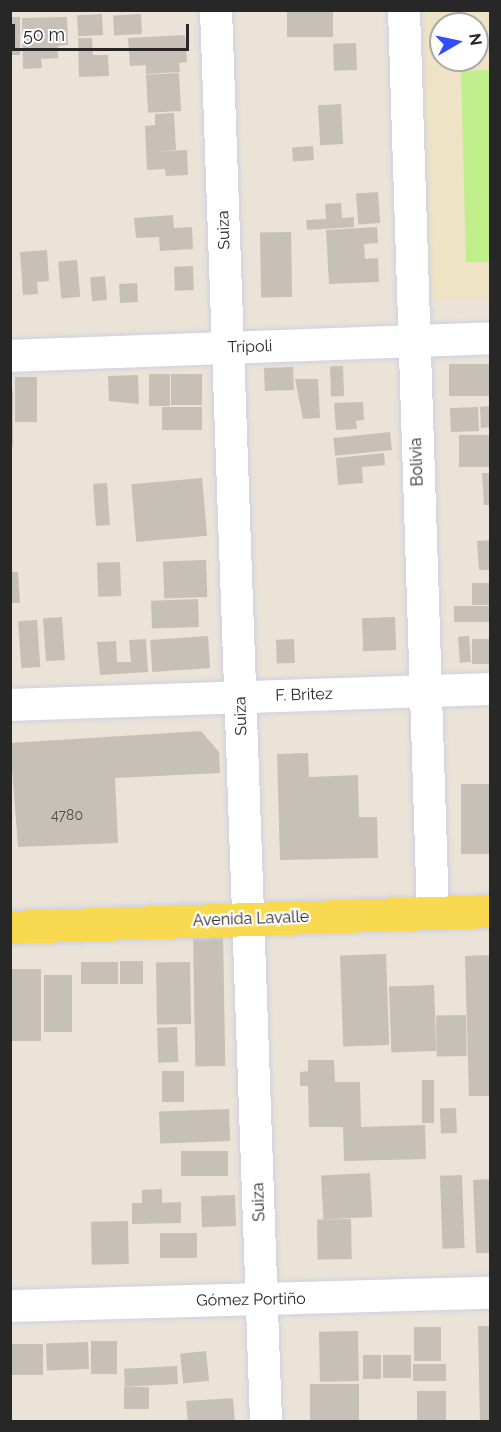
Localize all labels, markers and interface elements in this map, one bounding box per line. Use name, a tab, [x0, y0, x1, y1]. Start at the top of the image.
scale bar	[15, 12, 192, 50]
north arrow	[429, 12, 489, 72]
text: 50 m	[23, 24, 65, 45]
text: N	[465, 32, 486, 47]
street label: Suiza	[214, 210, 234, 250]
street label: Trípoli	[227, 337, 273, 357]
street label: Bolivia	[407, 437, 427, 487]
street label: F. Britez	[275, 684, 333, 706]
street label: Suiza	[231, 696, 251, 736]
house number: 4780	[51, 807, 83, 823]
street label: Avenida Lavalle	[192, 907, 310, 931]
street label: Suiza	[249, 1182, 269, 1222]
street label: Gómez Portiño	[196, 1289, 306, 1311]

